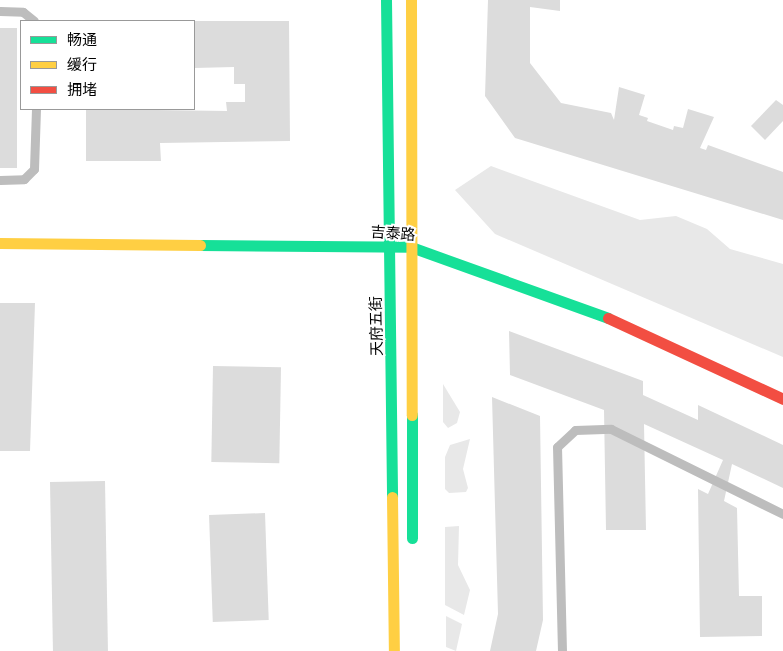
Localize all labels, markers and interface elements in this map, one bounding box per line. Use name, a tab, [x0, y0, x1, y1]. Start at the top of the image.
legend	[20, 20, 195, 110]
text: 畅通	[67, 28, 97, 51]
text: 缓行	[67, 53, 97, 76]
text: 拥堵	[67, 78, 97, 101]
street label: 吉泰路	[370, 222, 416, 244]
street label: 天府五街	[366, 296, 386, 356]

